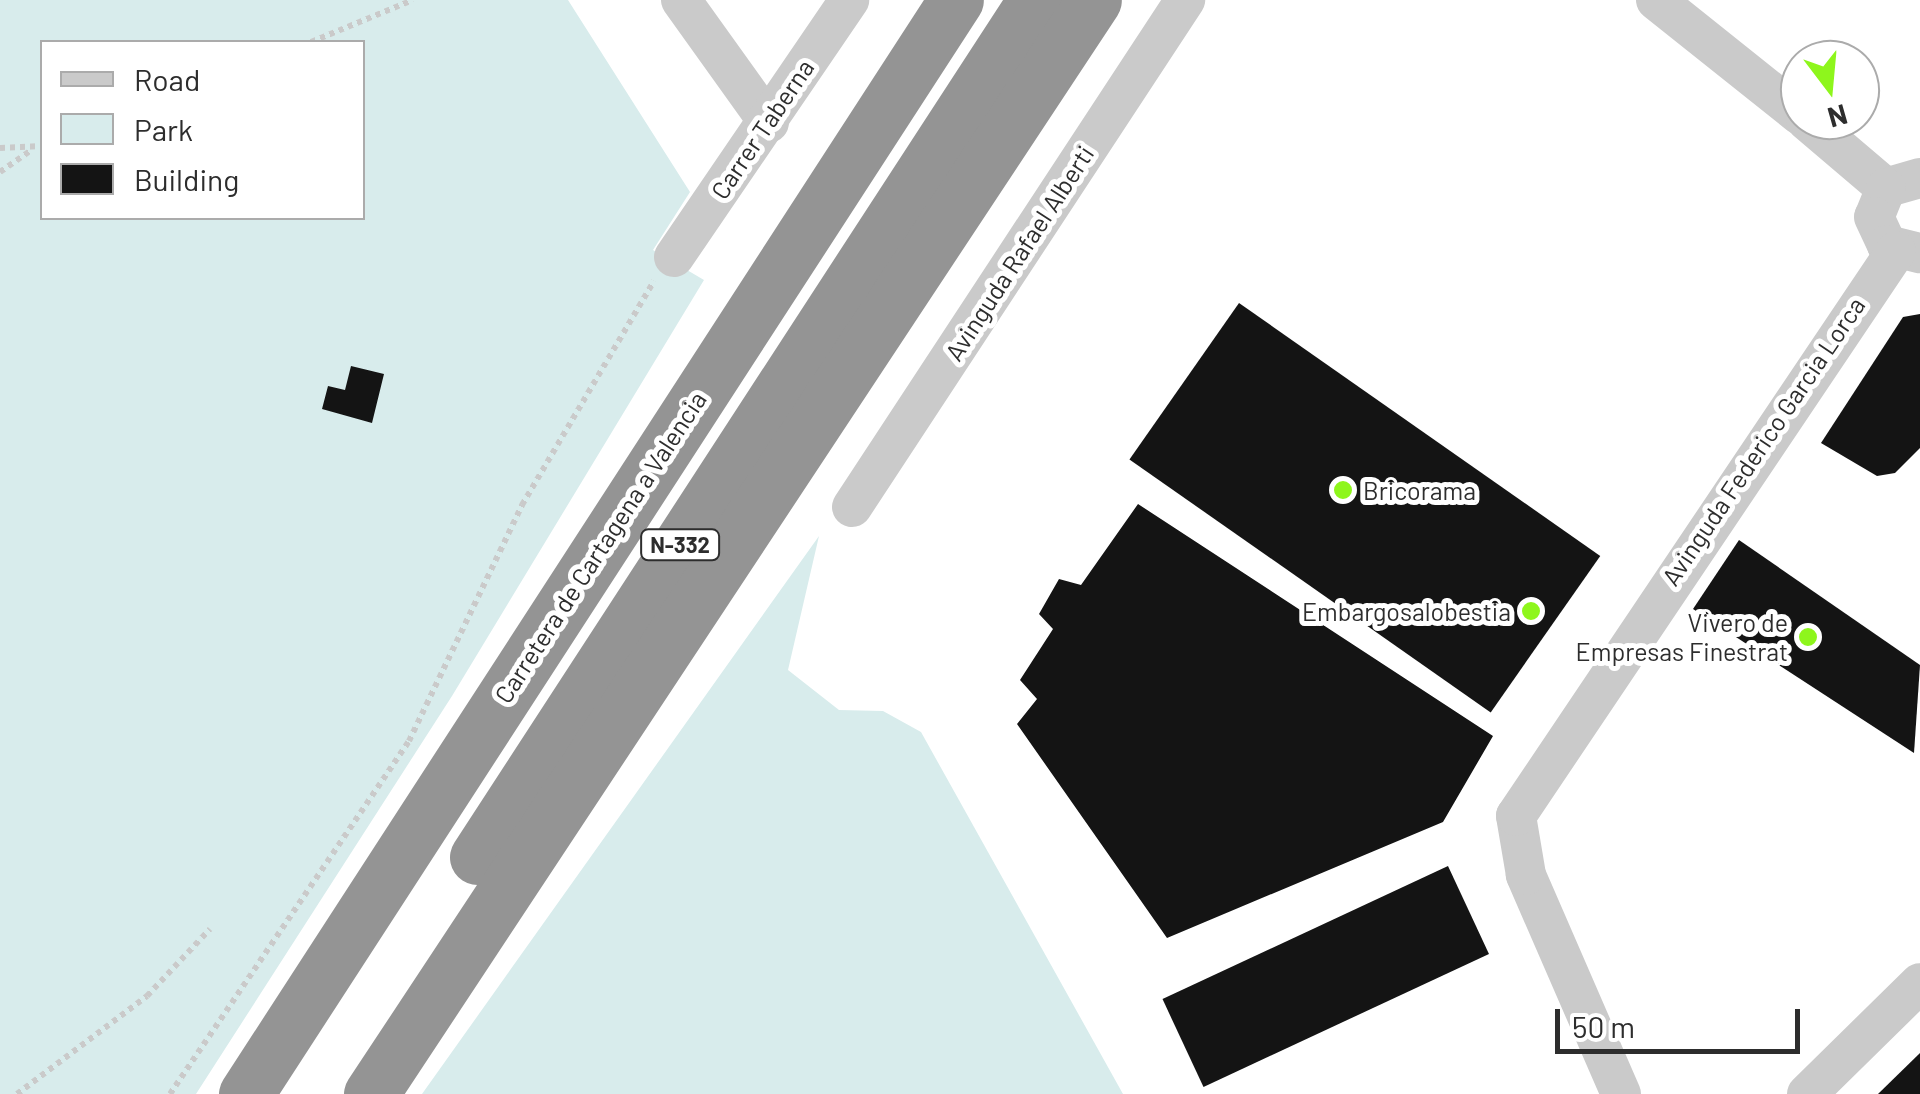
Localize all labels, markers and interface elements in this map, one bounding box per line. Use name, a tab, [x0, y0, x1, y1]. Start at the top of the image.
legend	[40, 40, 365, 220]
north arrow	[1780, 40, 1880, 140]
street label: Carrer Taberna	[704, 53, 820, 205]
text: Road	[134, 61, 200, 97]
text: N	[1824, 98, 1851, 136]
text: Park	[134, 111, 193, 147]
street label: Avinguda Rafael Alberti	[938, 140, 1100, 366]
text: Building	[134, 161, 239, 197]
street label: Avinguda Federico Garcia Lorca	[1655, 291, 1871, 591]
street label: Carretera de Cartagena a Valencia	[488, 386, 712, 708]
place label: Bricorama	[1363, 475, 1476, 505]
marker: Bricorama	[1332, 479, 1354, 501]
road number: N-332	[640, 528, 720, 562]
place label: Embargosalobestia	[1302, 596, 1511, 626]
marker: Embargosalobestia	[1520, 600, 1542, 622]
place label: Vivero de Empresas Finestrat	[1576, 608, 1788, 667]
marker: Vivero de Empresas Finestrat	[1797, 626, 1819, 648]
scale bar	[1560, 989, 1805, 1051]
text: 50 m	[1572, 1008, 1635, 1044]

